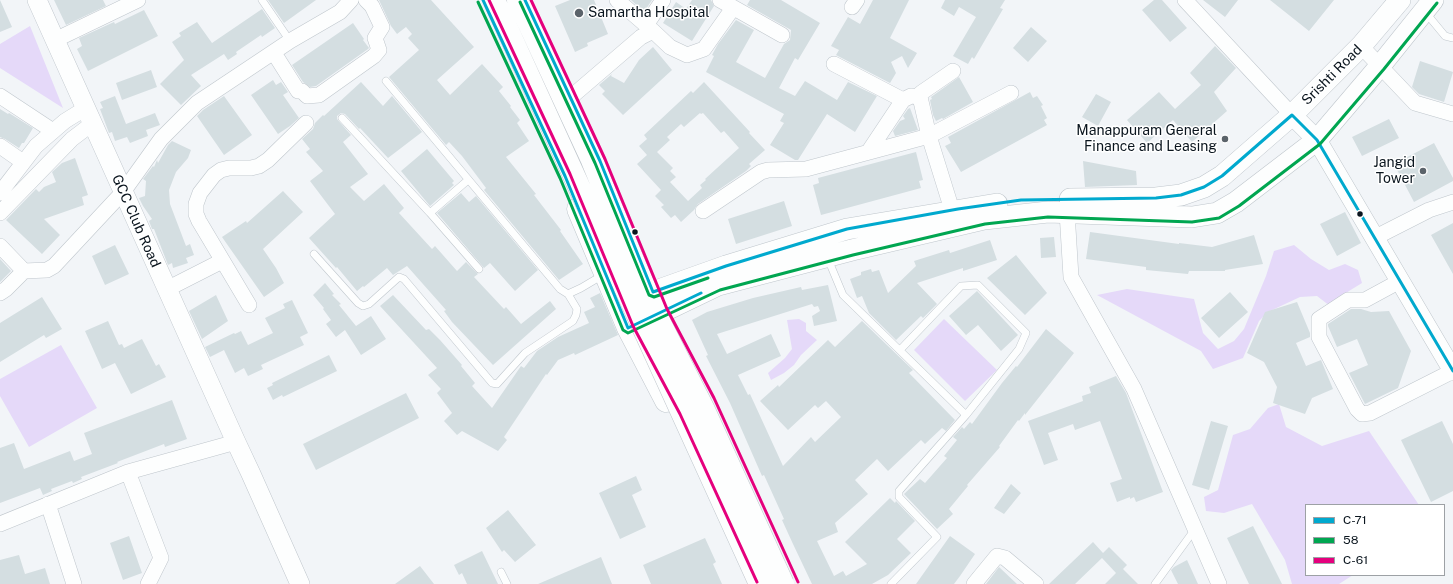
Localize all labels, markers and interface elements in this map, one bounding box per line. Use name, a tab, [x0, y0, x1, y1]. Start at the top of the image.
place label: Samartha Hospital	[588, 5, 710, 21]
marker: Samartha Hospital	[573, 7, 585, 19]
street label: Srishti Road	[1298, 41, 1366, 109]
place label: Manappuram General Finance and Leasing	[1076, 123, 1217, 156]
marker: Manappuram General Finance and Leasing	[1220, 134, 1230, 144]
place label: Jangid Tower	[1373, 155, 1415, 188]
marker: Jangid Tower	[1418, 166, 1428, 176]
street label: GCC Club Road	[108, 172, 164, 270]
unlabelled marker	[1355, 209, 1365, 219]
unlabelled marker	[630, 227, 640, 237]
legend	[1305, 504, 1445, 576]
text: C-71	[1343, 513, 1367, 527]
text: 58	[1343, 533, 1358, 547]
text: C-61	[1343, 553, 1368, 567]

